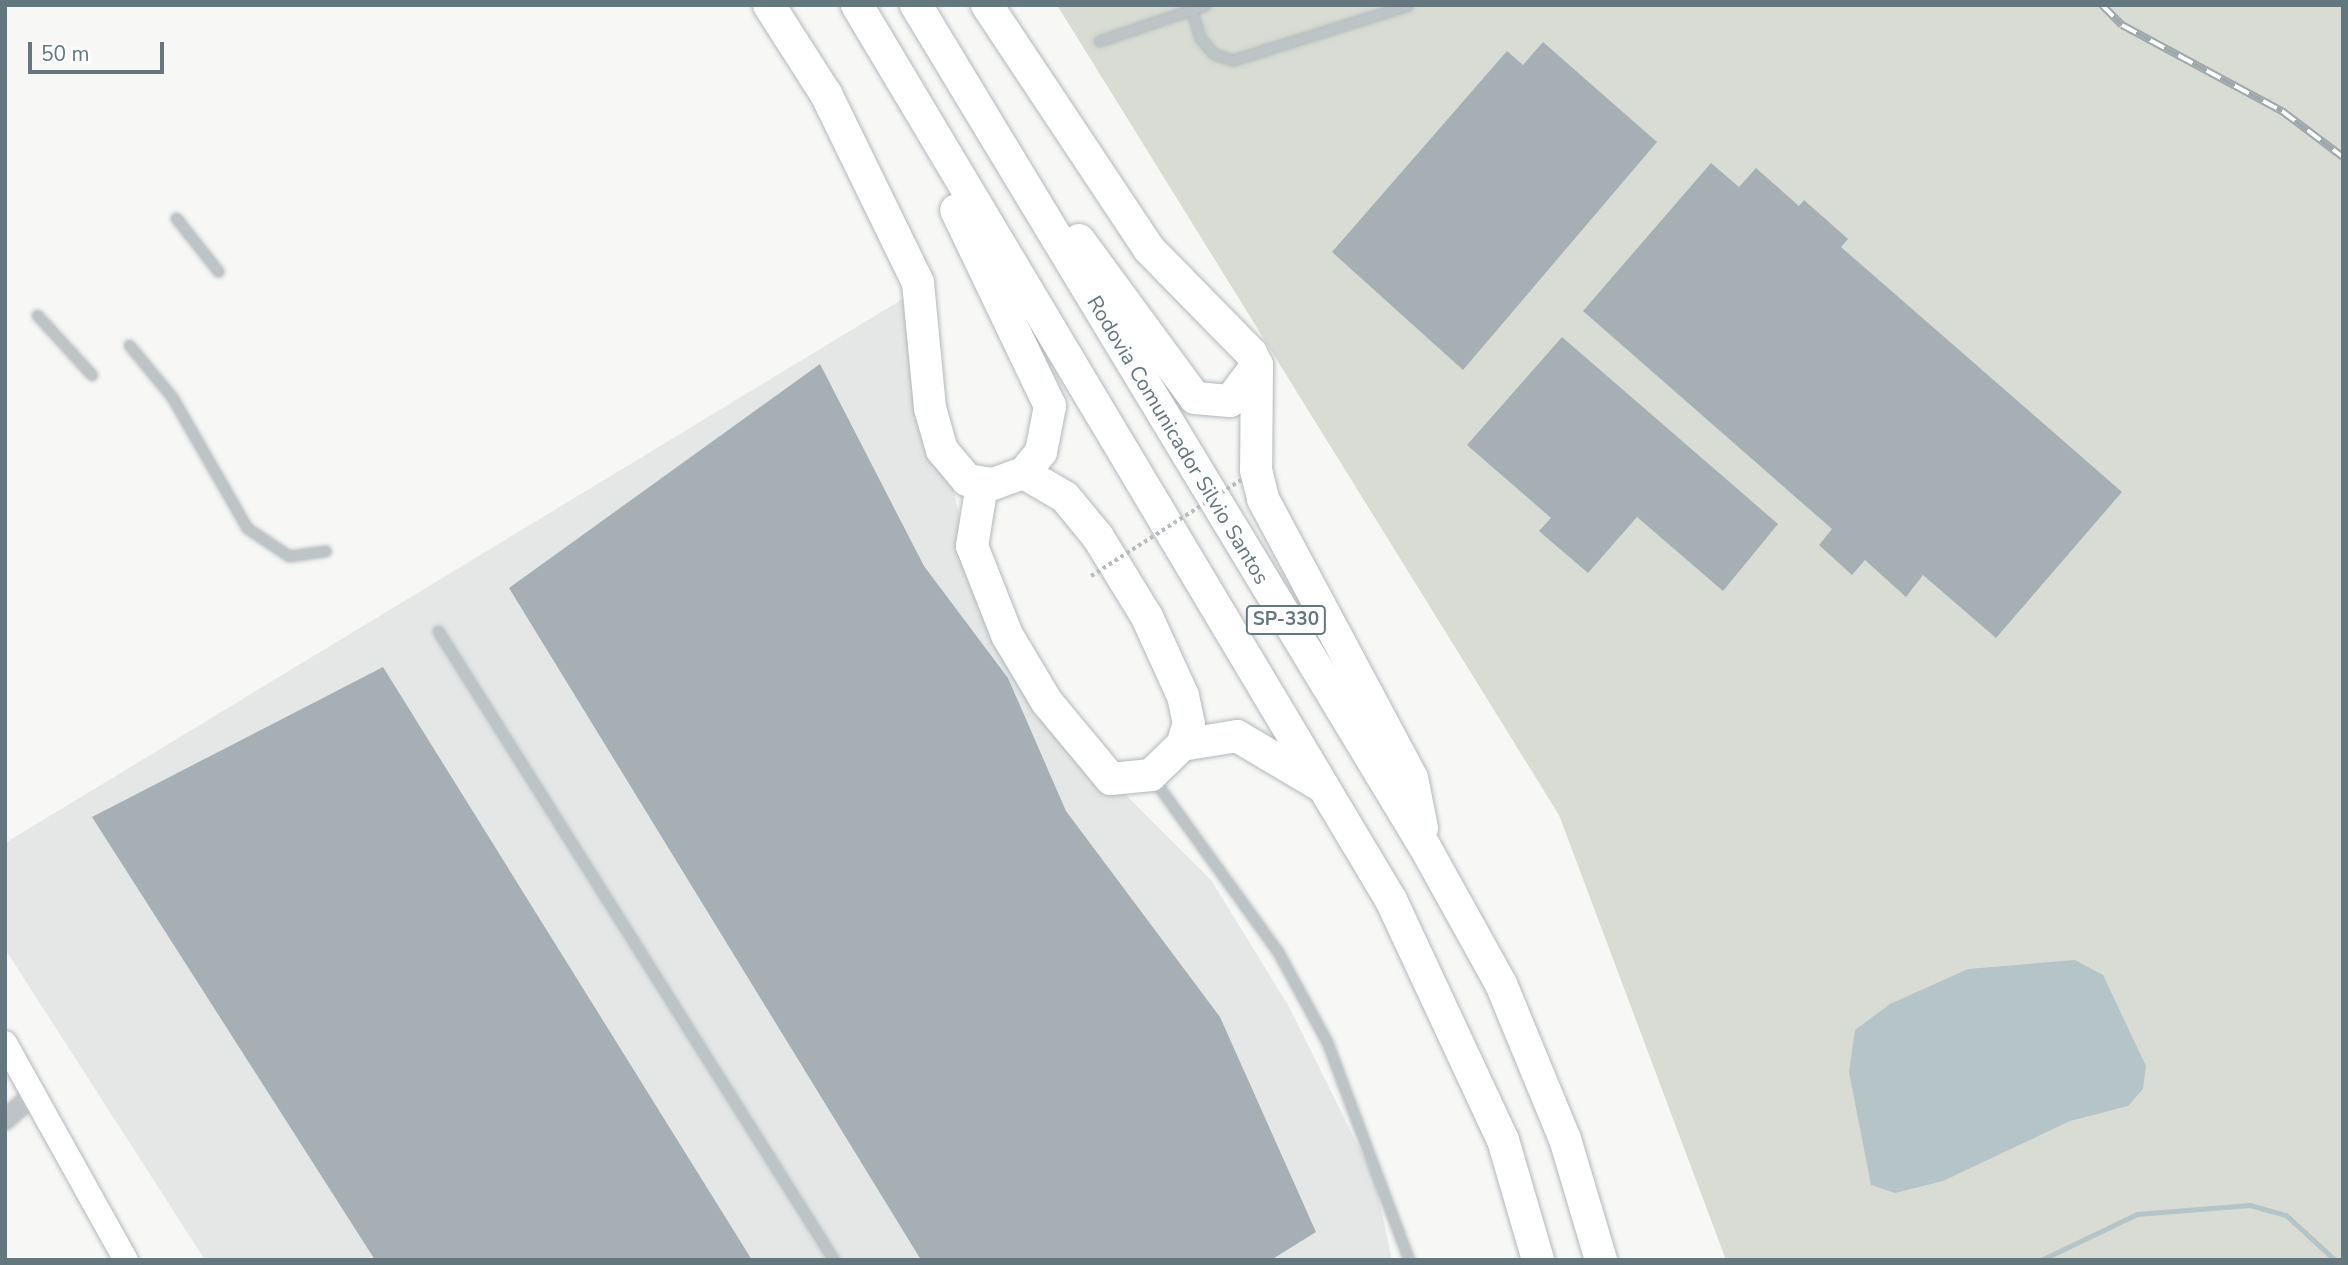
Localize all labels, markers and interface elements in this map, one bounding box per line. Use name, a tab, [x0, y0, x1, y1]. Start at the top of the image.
scale bar	[32, 28, 168, 72]
text: 50 m	[41, 40, 90, 68]
street label: Rodovia Comunicador Silvio Santos	[1082, 291, 1274, 589]
road number: SP-330	[1246, 604, 1326, 636]

